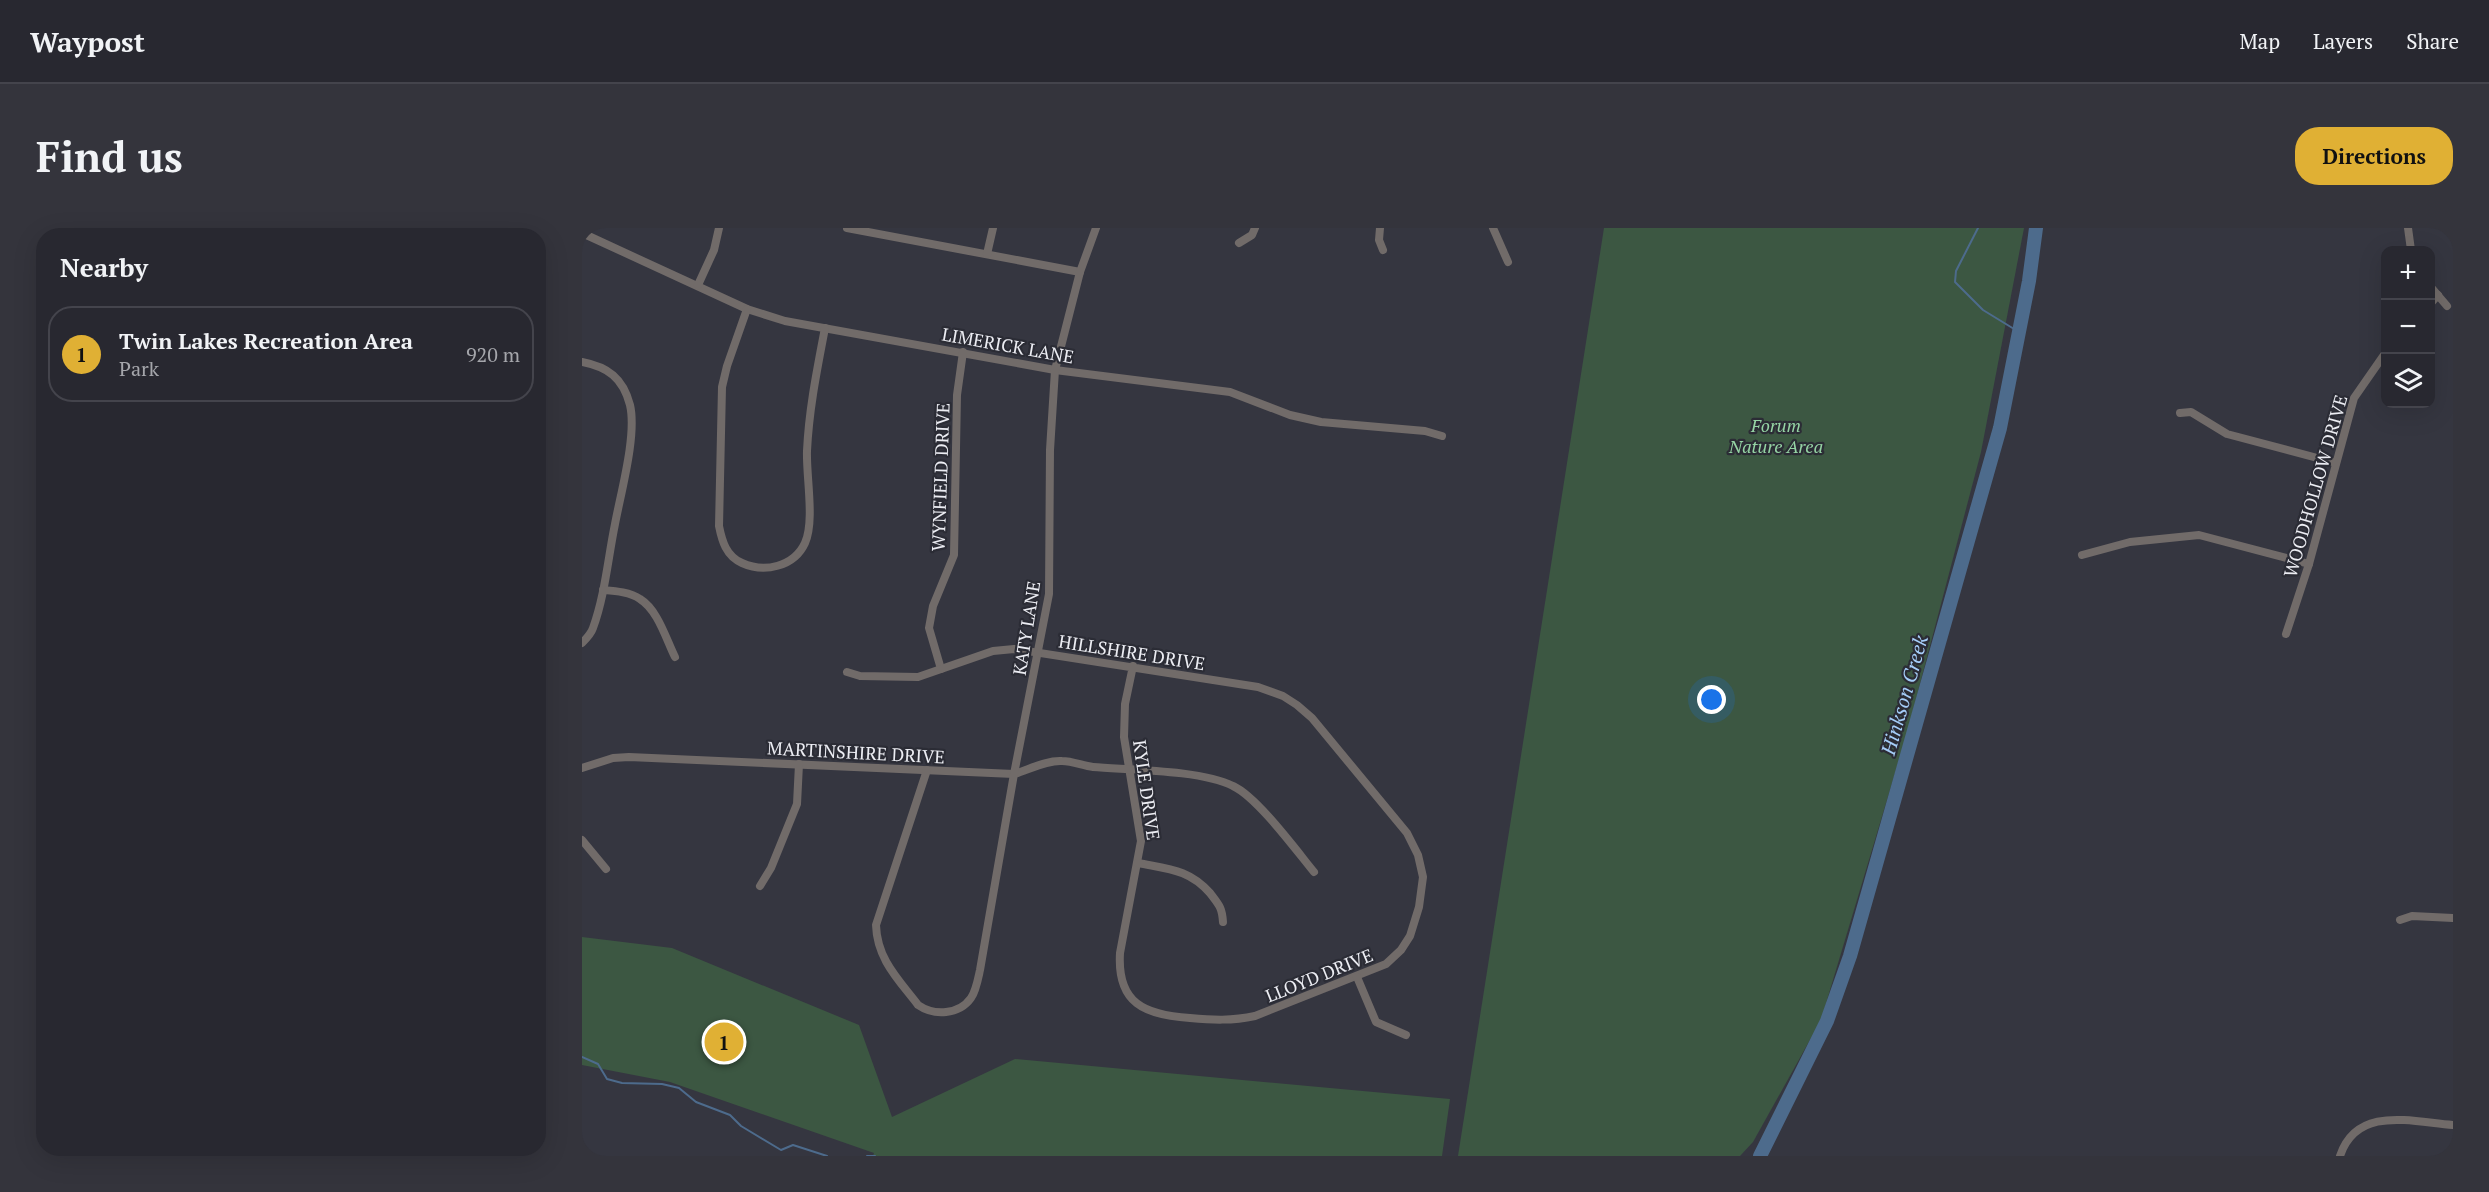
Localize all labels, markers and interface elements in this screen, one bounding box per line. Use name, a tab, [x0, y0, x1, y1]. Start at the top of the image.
text: Waypost	[30, 23, 145, 60]
text: Map	[2239, 27, 2280, 55]
text: Layers	[2313, 27, 2373, 55]
text: Share	[2406, 27, 2459, 55]
button: Directions	[2295, 127, 2453, 185]
text: Find us	[36, 128, 183, 184]
map controls	[2381, 246, 2435, 408]
button: +	[2381, 246, 2435, 300]
text: Nearby	[60, 250, 148, 284]
button: −	[2381, 300, 2435, 354]
street label: LIMERICK LANE	[940, 322, 1076, 368]
text: Twin Lakes Recreation Area	[119, 326, 413, 355]
text: 1	[76, 341, 87, 368]
text: 920 m	[466, 341, 520, 368]
button: layers	[2381, 354, 2435, 408]
text: Park	[119, 355, 159, 382]
street label: WOODHOLLOW DRIVE	[2277, 392, 2353, 580]
street label: WYNFIELD DRIVE	[925, 402, 955, 552]
park label: Forum Nature Area	[1728, 413, 1823, 458]
street label: KATY LANE	[1007, 579, 1045, 677]
street label: HILLSHIRE DRIVE	[1057, 629, 1207, 675]
water label: Hinkson Creek	[1874, 632, 1934, 759]
your location	[1697, 685, 1726, 714]
street label: MARTINSHIRE DRIVE	[767, 735, 945, 769]
street label: KYLE DRIVE	[1128, 738, 1166, 842]
street label: LLOYD DRIVE	[1262, 943, 1376, 1007]
pin: 1	[704, 1020, 744, 1064]

